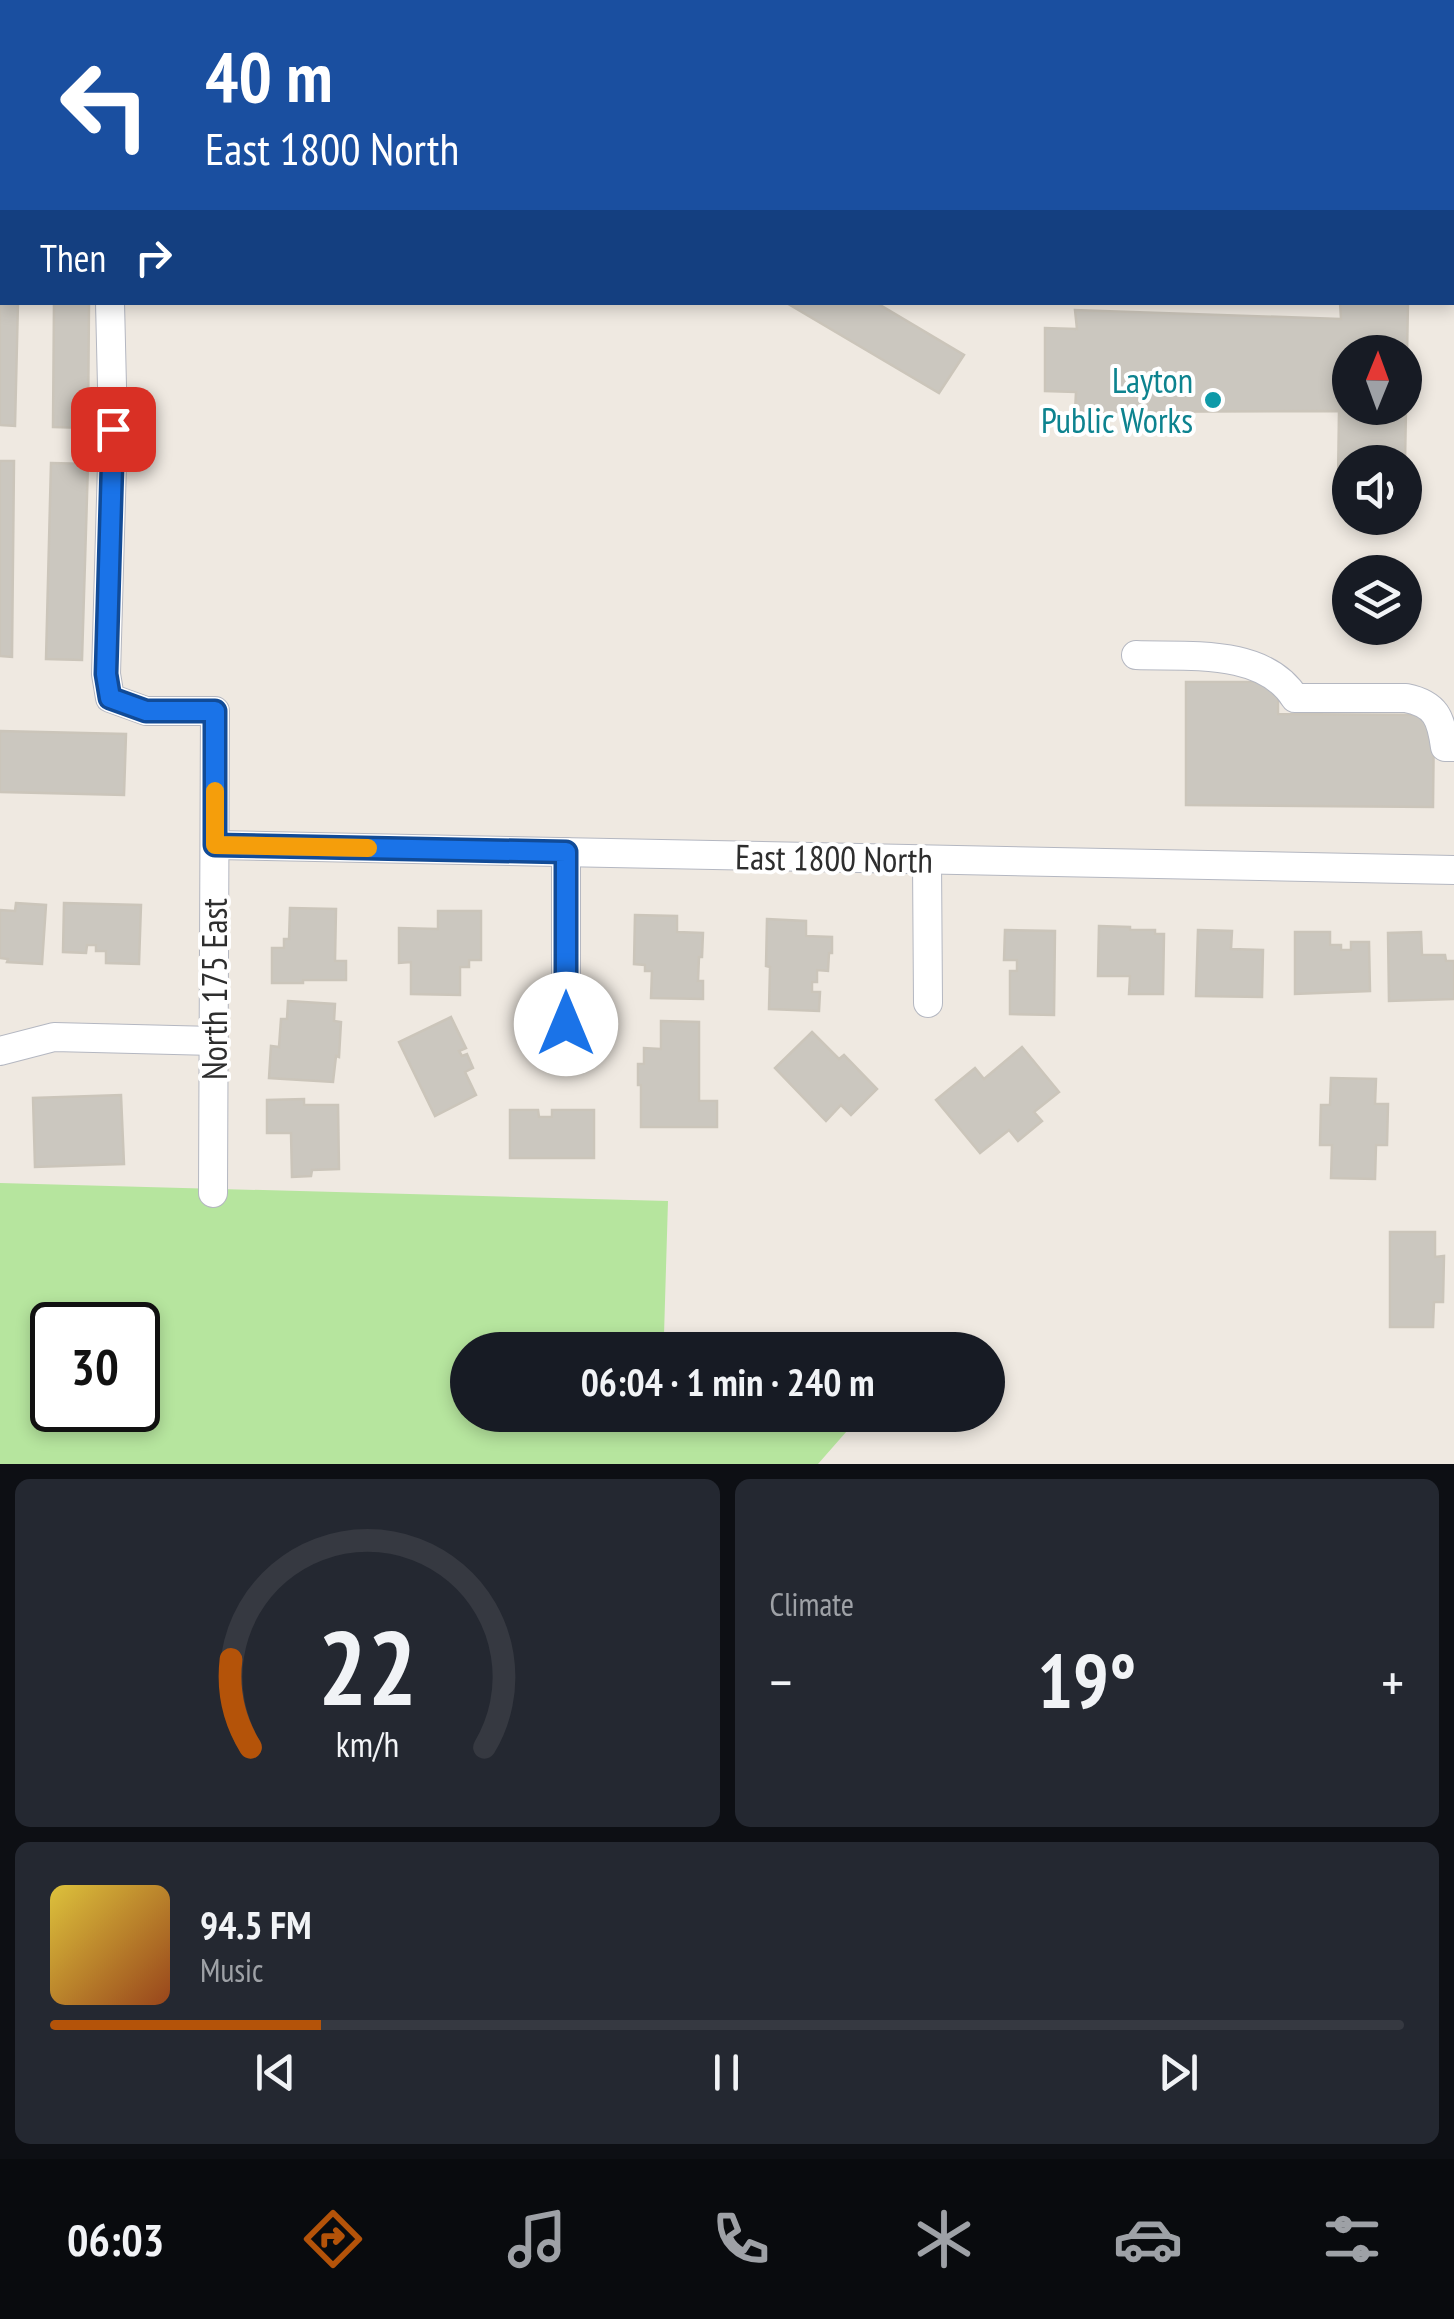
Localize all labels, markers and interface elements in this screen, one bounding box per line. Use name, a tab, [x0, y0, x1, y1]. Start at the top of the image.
text: 40 m	[205, 31, 333, 121]
icon: left	[40, 40, 170, 170]
text: East 1800 North	[205, 119, 459, 177]
icon: right	[126, 230, 181, 285]
text: Then	[40, 233, 106, 282]
north arrow	[1332, 335, 1422, 425]
map controls	[1332, 335, 1422, 645]
place label: Layton Public Works	[1041, 357, 1193, 443]
pin	[71, 387, 156, 472]
marker: Layton Public Works	[1202, 389, 1224, 411]
icon: arrive	[86, 402, 141, 457]
button: sound	[1332, 445, 1422, 535]
button: layers	[1332, 555, 1422, 645]
street label: East 1800 North	[735, 833, 933, 883]
street label: North 175 East	[191, 898, 237, 1080]
position arrow	[514, 972, 618, 1076]
speed limit sign: 30	[30, 1302, 160, 1432]
text: 06:04 · 1 min · 240 m	[581, 1357, 874, 1406]
text: Climate	[770, 1583, 854, 1625]
text: 22	[318, 1599, 417, 1734]
text: 19°	[1037, 1632, 1136, 1729]
text: −	[770, 1646, 792, 1717]
text: +	[1381, 1646, 1404, 1717]
text: km/h	[336, 1721, 399, 1767]
text: 94.5 FM	[200, 1900, 312, 1949]
text: Music	[200, 1949, 263, 1991]
icon: previous	[248, 2045, 303, 2100]
icon: pause	[699, 2045, 754, 2100]
icon: next	[1151, 2045, 1206, 2100]
icon: directions	[298, 2204, 368, 2274]
icon: music	[502, 2204, 572, 2274]
icon: phone	[706, 2204, 776, 2274]
icon: climate	[909, 2204, 979, 2274]
icon: car	[1113, 2204, 1183, 2274]
icon: filters	[1317, 2204, 1387, 2274]
text: 06:03	[67, 2210, 164, 2268]

